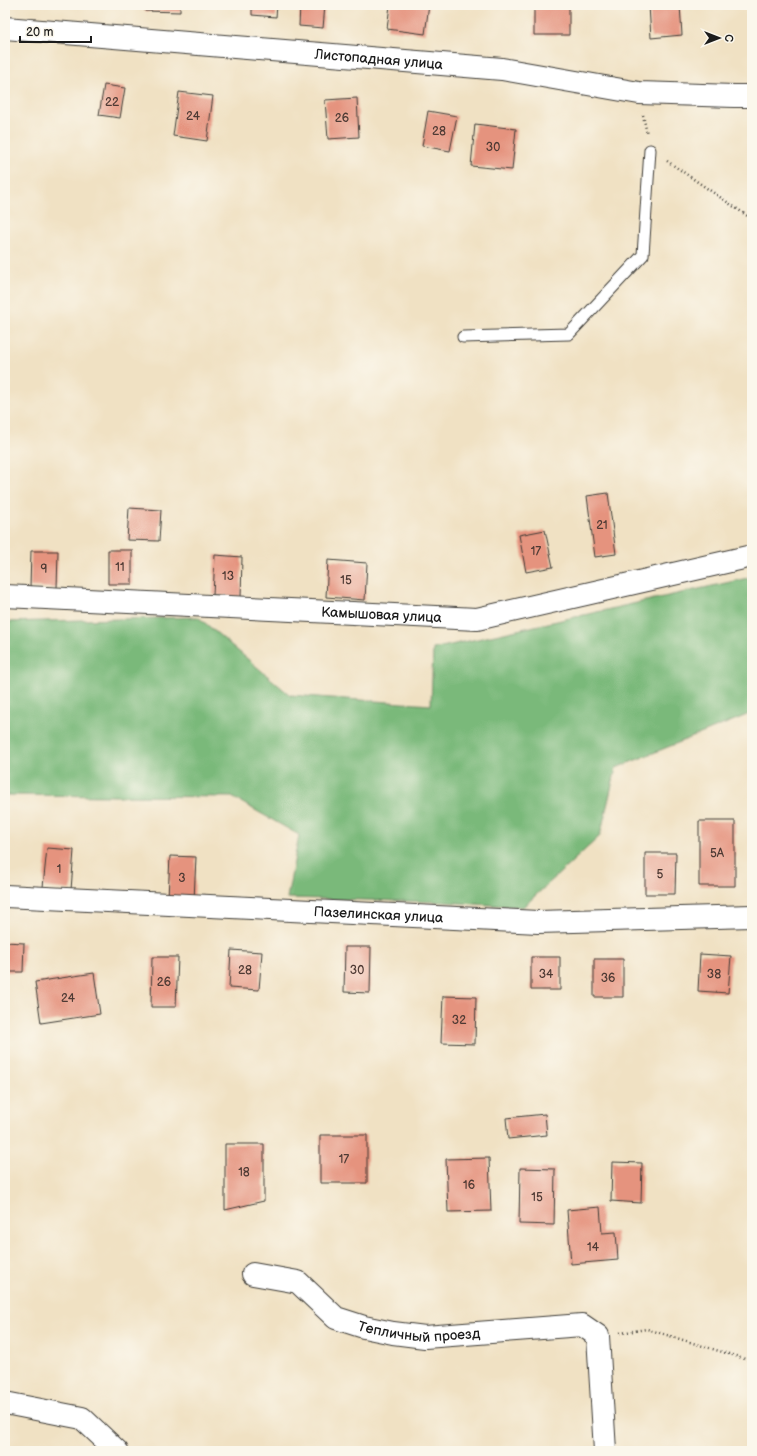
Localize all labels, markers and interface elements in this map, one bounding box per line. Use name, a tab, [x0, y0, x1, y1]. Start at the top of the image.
scale bar	[20, 18, 91, 44]
north arrow	[699, 18, 739, 58]
text: 20 m	[26, 25, 53, 40]
text: С	[722, 34, 735, 42]
street label: Листопадная улица	[313, 45, 444, 73]
house number: 22	[105, 95, 119, 110]
house number: 24	[186, 109, 201, 124]
house number: 26	[335, 111, 349, 126]
house number: 28	[432, 124, 446, 139]
house number: 30	[486, 140, 500, 155]
house number: 21	[596, 518, 608, 533]
house number: 17	[531, 544, 541, 559]
house number: 11	[115, 560, 125, 575]
house number: 9	[41, 562, 48, 577]
house number: 13	[222, 569, 234, 584]
house number: 15	[340, 573, 352, 588]
street label: Камышовая улица	[321, 603, 443, 626]
house number: 5А	[710, 846, 725, 861]
house number: 1	[57, 862, 61, 877]
house number: 5	[657, 867, 664, 882]
house number: 3	[178, 871, 186, 886]
street label: Пазелинская улица	[313, 903, 444, 926]
house number: 28	[238, 963, 252, 978]
house number: 30	[350, 963, 364, 978]
house number: 34	[539, 967, 554, 982]
house number: 38	[707, 967, 721, 982]
house number: 36	[601, 971, 615, 986]
house number: 26	[157, 975, 171, 990]
house number: 24	[61, 991, 76, 1006]
house number: 32	[452, 1013, 466, 1028]
house number: 17	[339, 1152, 349, 1167]
house number: 18	[238, 1165, 250, 1180]
house number: 16	[463, 1178, 475, 1193]
house number: 15	[531, 1190, 543, 1205]
house number: 14	[587, 1240, 600, 1255]
street label: Тепличный проезд	[356, 1317, 481, 1346]

